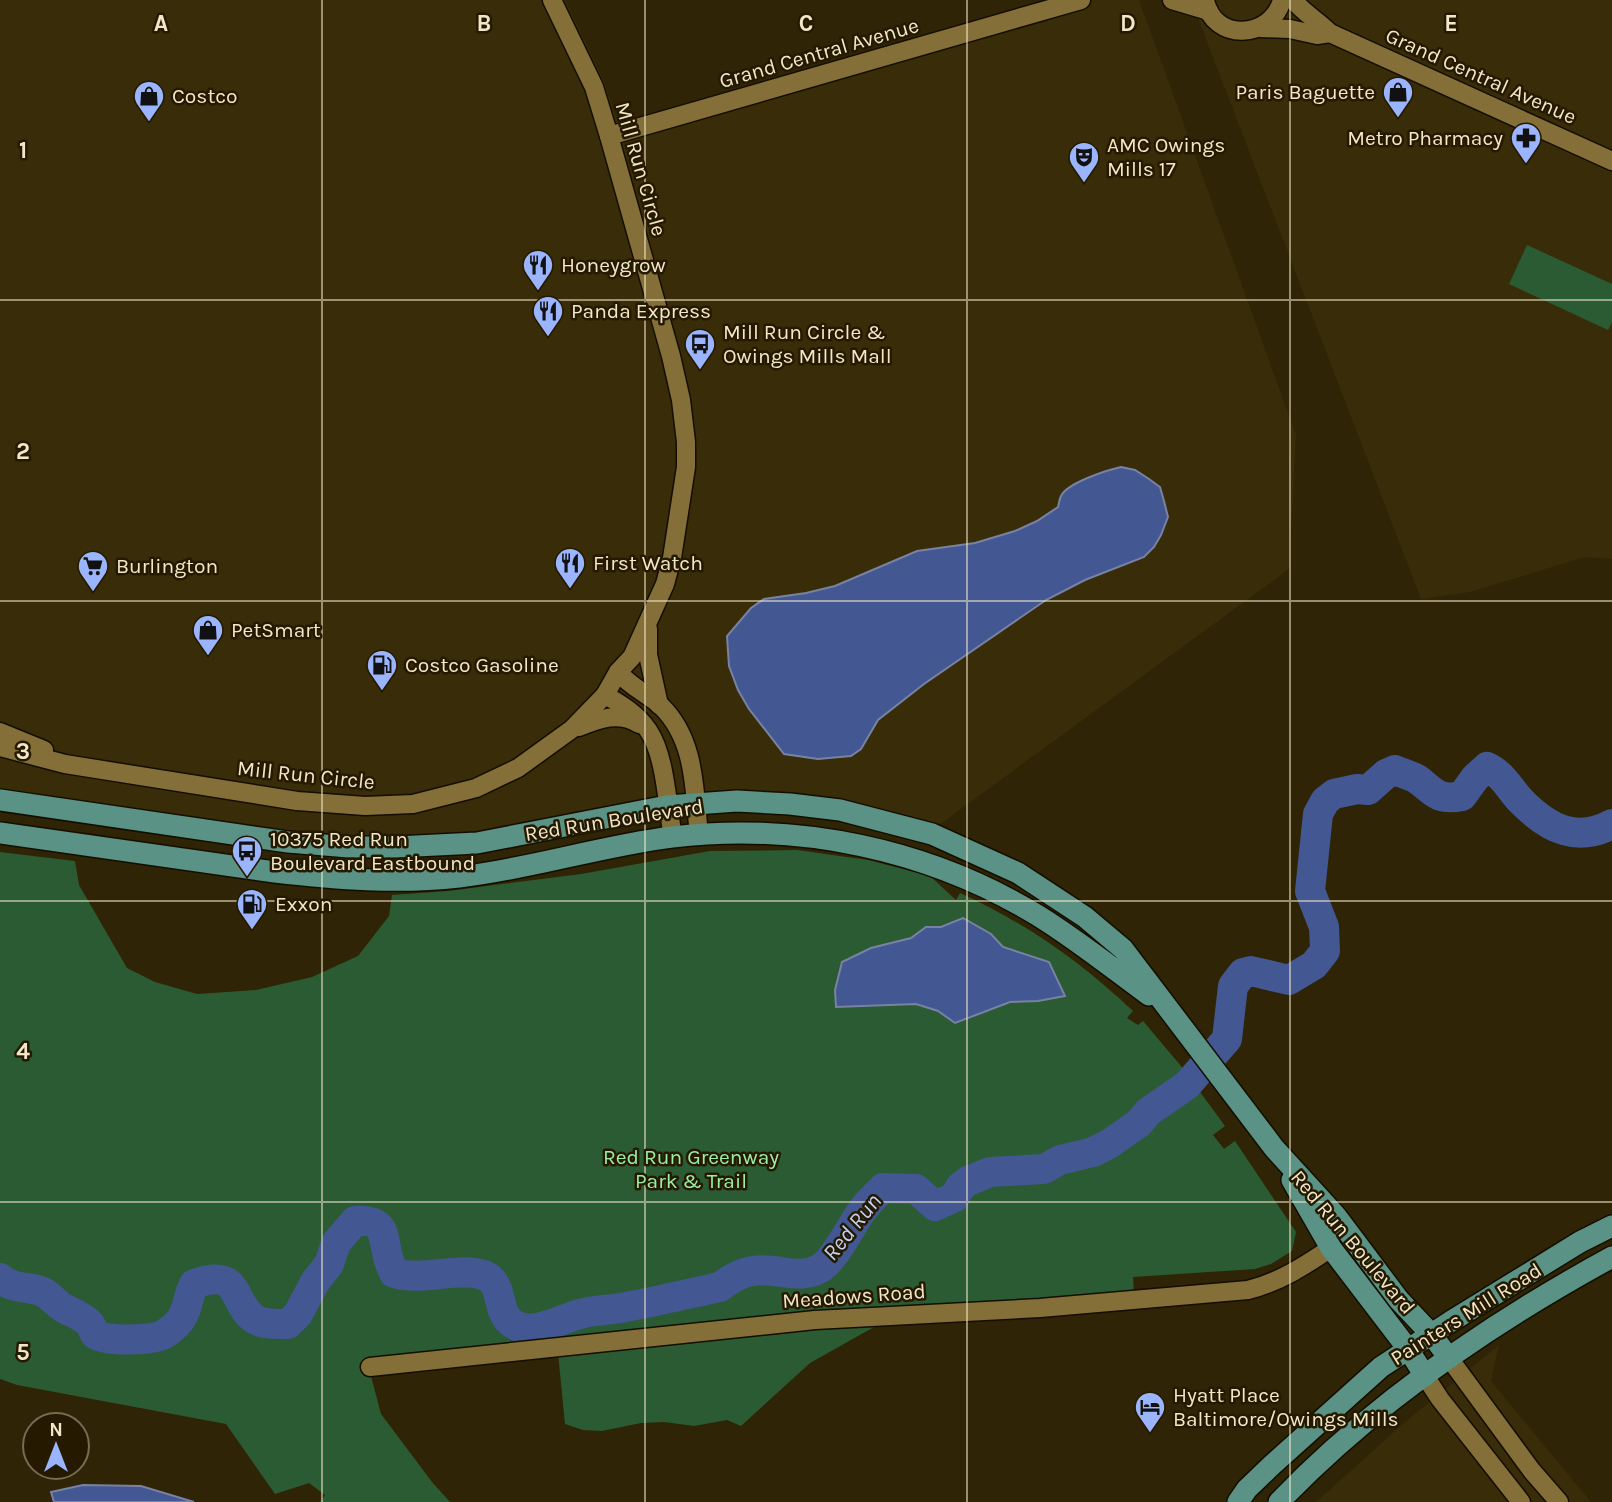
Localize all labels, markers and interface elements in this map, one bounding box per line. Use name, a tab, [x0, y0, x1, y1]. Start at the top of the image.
text: A	[154, 10, 168, 37]
text: B	[477, 10, 491, 37]
text: D	[1120, 10, 1136, 37]
text: E	[1444, 10, 1458, 37]
street label: Grand Central Avenue	[716, 12, 922, 94]
street label: Grand Central Avenue	[1382, 23, 1580, 129]
shop icon: Paris Baguette	[1381, 75, 1415, 119]
shop icon: Costco	[132, 79, 166, 123]
place label: Paris Baguette	[1235, 80, 1375, 104]
place label: Costco	[172, 84, 238, 108]
street label: Mill Run Circle	[610, 99, 672, 239]
pharmacy icon: Metro Pharmacy	[1509, 121, 1543, 165]
place label: Metro Pharmacy	[1347, 126, 1503, 150]
place label: AMC Owings Mills 17	[1107, 133, 1225, 181]
text: 1	[19, 137, 27, 164]
theatre icon: AMC Owings Mills 17	[1067, 140, 1101, 184]
restaurant icon: Honeygrow	[521, 248, 555, 292]
place label: Honeygrow	[561, 253, 666, 277]
restaurant icon: Panda Express	[531, 294, 565, 338]
place label: Panda Express	[571, 299, 711, 323]
place label: Mill Run Circle & Owings Mills Mall	[723, 320, 892, 368]
bus stop icon: Mill Run Circle & Owings Mills Mall	[683, 327, 717, 371]
text: 2	[16, 438, 30, 465]
restaurant icon: First Watch	[553, 546, 587, 590]
supermarket icon: Burlington	[76, 549, 110, 593]
place label: First Watch	[593, 551, 703, 575]
place label: Burlington	[116, 554, 218, 578]
shop icon: PetSmart	[191, 613, 225, 657]
place label: PetSmart	[231, 618, 321, 642]
fuel station icon: Costco Gasoline	[365, 648, 399, 692]
place label: Costco Gasoline	[405, 653, 559, 677]
text: 3	[16, 738, 30, 765]
street label: Mill Run Circle	[236, 756, 376, 794]
street label: Red Run Boulevard	[523, 794, 705, 846]
place label: 10375 Red Run Boulevard Eastbound	[270, 827, 475, 875]
bus stop icon: 10375 Red Run Boulevard Eastbound	[230, 834, 264, 878]
fuel station icon: Exxon	[235, 887, 269, 931]
place label: Exxon	[275, 892, 332, 916]
text: 4	[16, 1038, 30, 1065]
park label: Red Run Greenway Park & Trail	[603, 1145, 779, 1193]
street label: Red Run Boulevard	[1286, 1165, 1420, 1319]
water label: Red Run	[817, 1188, 887, 1266]
street label: Painters Mill Road	[1386, 1258, 1546, 1370]
street label: Meadows Road	[782, 1279, 926, 1313]
text: 5	[16, 1339, 30, 1366]
place label: Hyatt Place Baltimore/Owings Mills	[1173, 1383, 1399, 1431]
hotel icon: Hyatt Place Baltimore/Owings Mills	[1133, 1390, 1167, 1434]
north arrow	[21, 1411, 91, 1481]
text: N	[49, 1419, 63, 1441]

